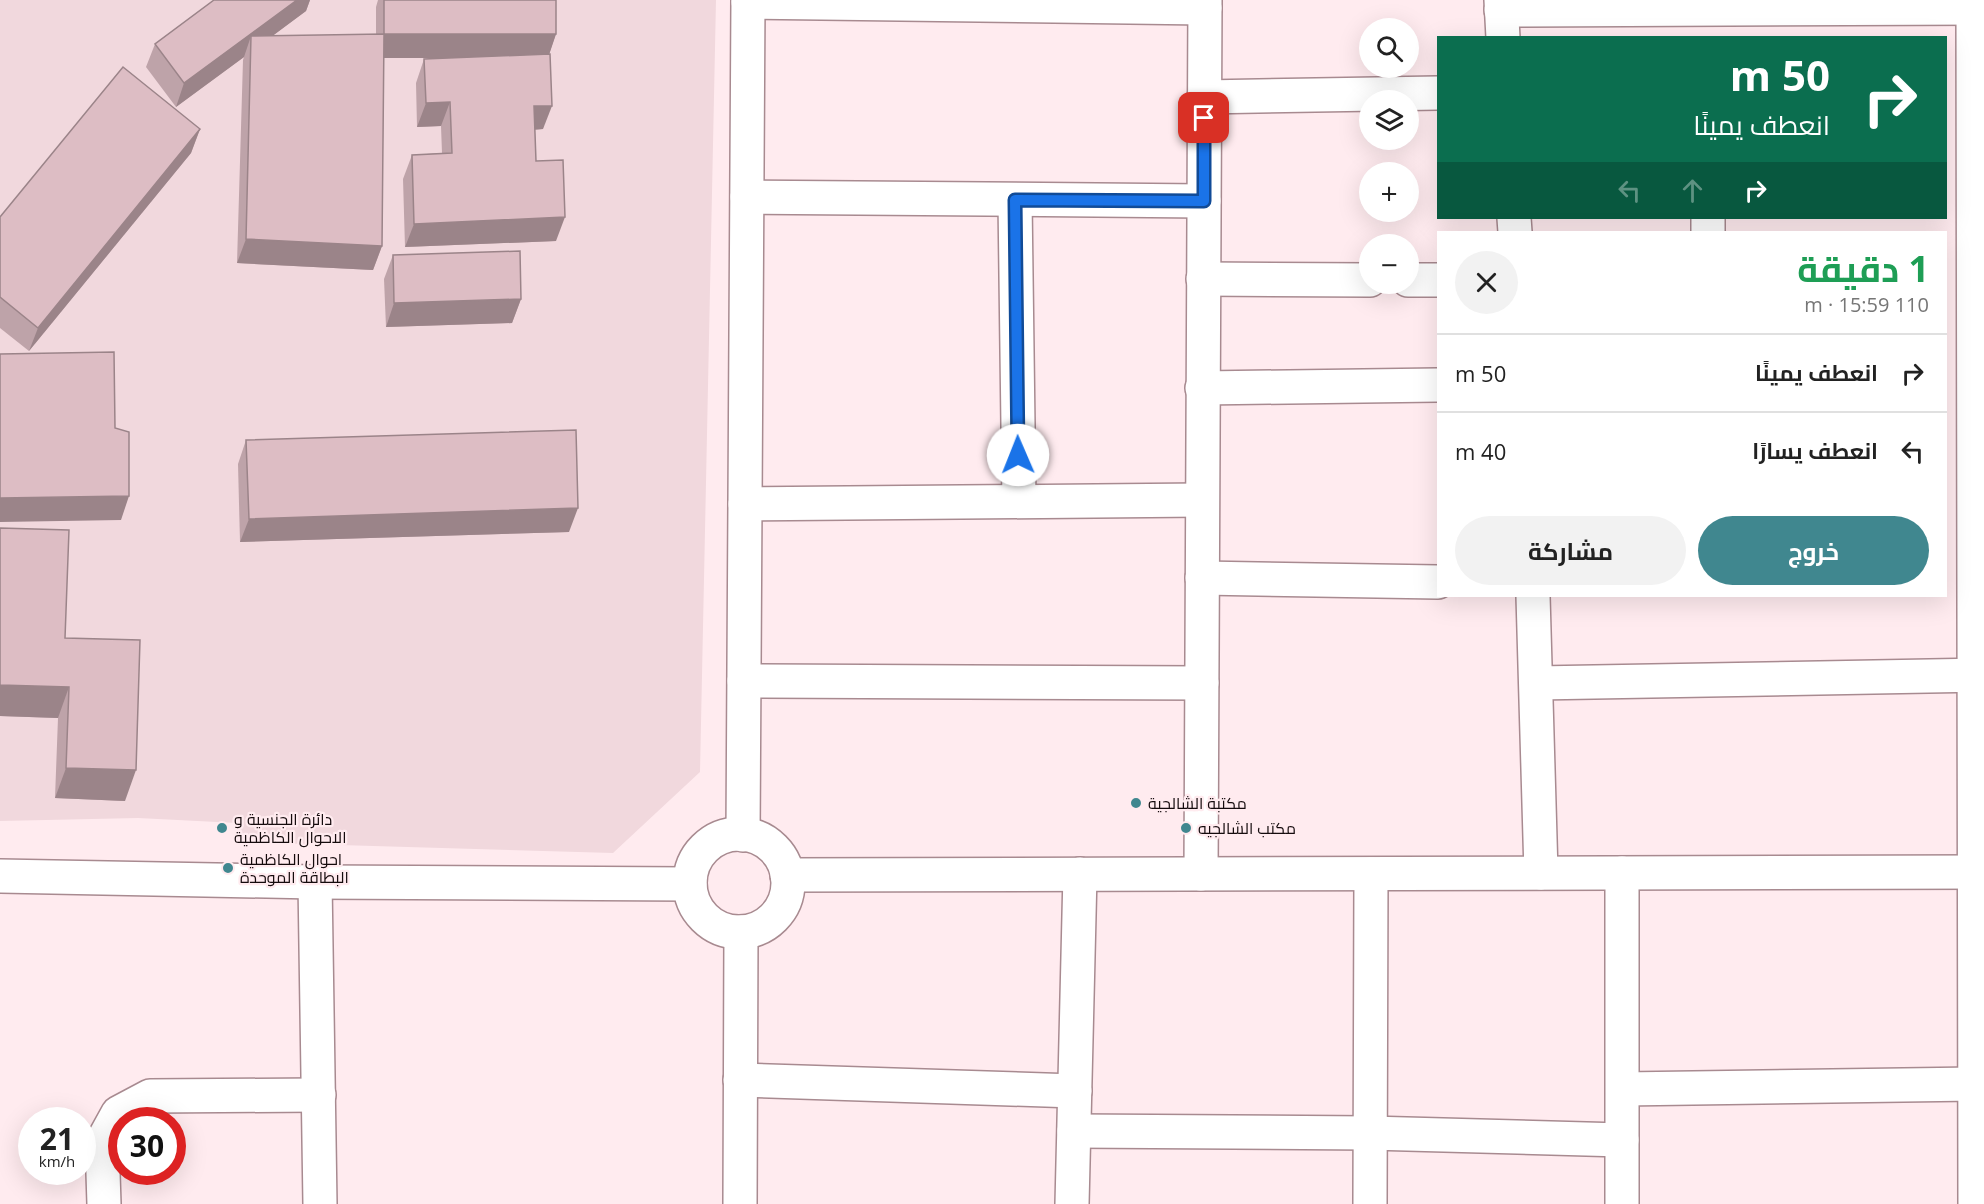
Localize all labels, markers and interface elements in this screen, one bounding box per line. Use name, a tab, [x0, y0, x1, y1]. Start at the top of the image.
map controls	[1359, 18, 1419, 294]
button: search	[1359, 18, 1419, 78]
text: 50 m	[1730, 46, 1830, 103]
icon: right	[1851, 60, 1929, 138]
button: layers	[1359, 90, 1419, 150]
pin	[1178, 92, 1229, 143]
icon: arrive	[1187, 101, 1220, 134]
text: انعطف يمينًا	[1693, 106, 1830, 143]
button: +	[1359, 162, 1419, 222]
icon: left	[1613, 174, 1646, 207]
icon: ahead	[1676, 174, 1709, 207]
icon: right	[1739, 174, 1772, 207]
button: −	[1359, 234, 1419, 294]
text: 1 دقيقة	[1797, 244, 1929, 293]
button: close	[1455, 251, 1518, 314]
text: 110 m · 15:59	[1804, 291, 1929, 318]
text: انعطف يمينًا	[1755, 357, 1878, 387]
icon: right	[1896, 357, 1929, 390]
text: 50 m	[1455, 358, 1506, 388]
position arrow	[986, 423, 1050, 487]
text: انعطف يسارًا	[1752, 435, 1878, 465]
icon: left	[1896, 435, 1929, 468]
text: 40 m	[1455, 436, 1506, 466]
button: مشاركة	[1455, 516, 1686, 585]
button: خروج	[1698, 516, 1929, 585]
place label: مكتبة الشالجية	[1148, 792, 1247, 814]
marker: مكتبة الشالجية	[1129, 796, 1143, 810]
place label: دائرة الجنسية و الاحوال الكاظمية	[234, 808, 346, 848]
place label: مكتب الشالجيه	[1198, 817, 1296, 839]
marker: دائرة الجنسية و الاحوال الكاظمية	[215, 821, 229, 835]
marker: مكتب الشالجيه	[1179, 821, 1193, 835]
place label: احوال الكاظمية البطاقة الموحدة	[240, 848, 349, 888]
marker: احوال الكاظمية البطاقة الموحدة	[221, 861, 235, 875]
speed limit sign: 30	[108, 1107, 186, 1185]
text: 21	[40, 1118, 74, 1159]
text: km/h	[39, 1151, 75, 1171]

